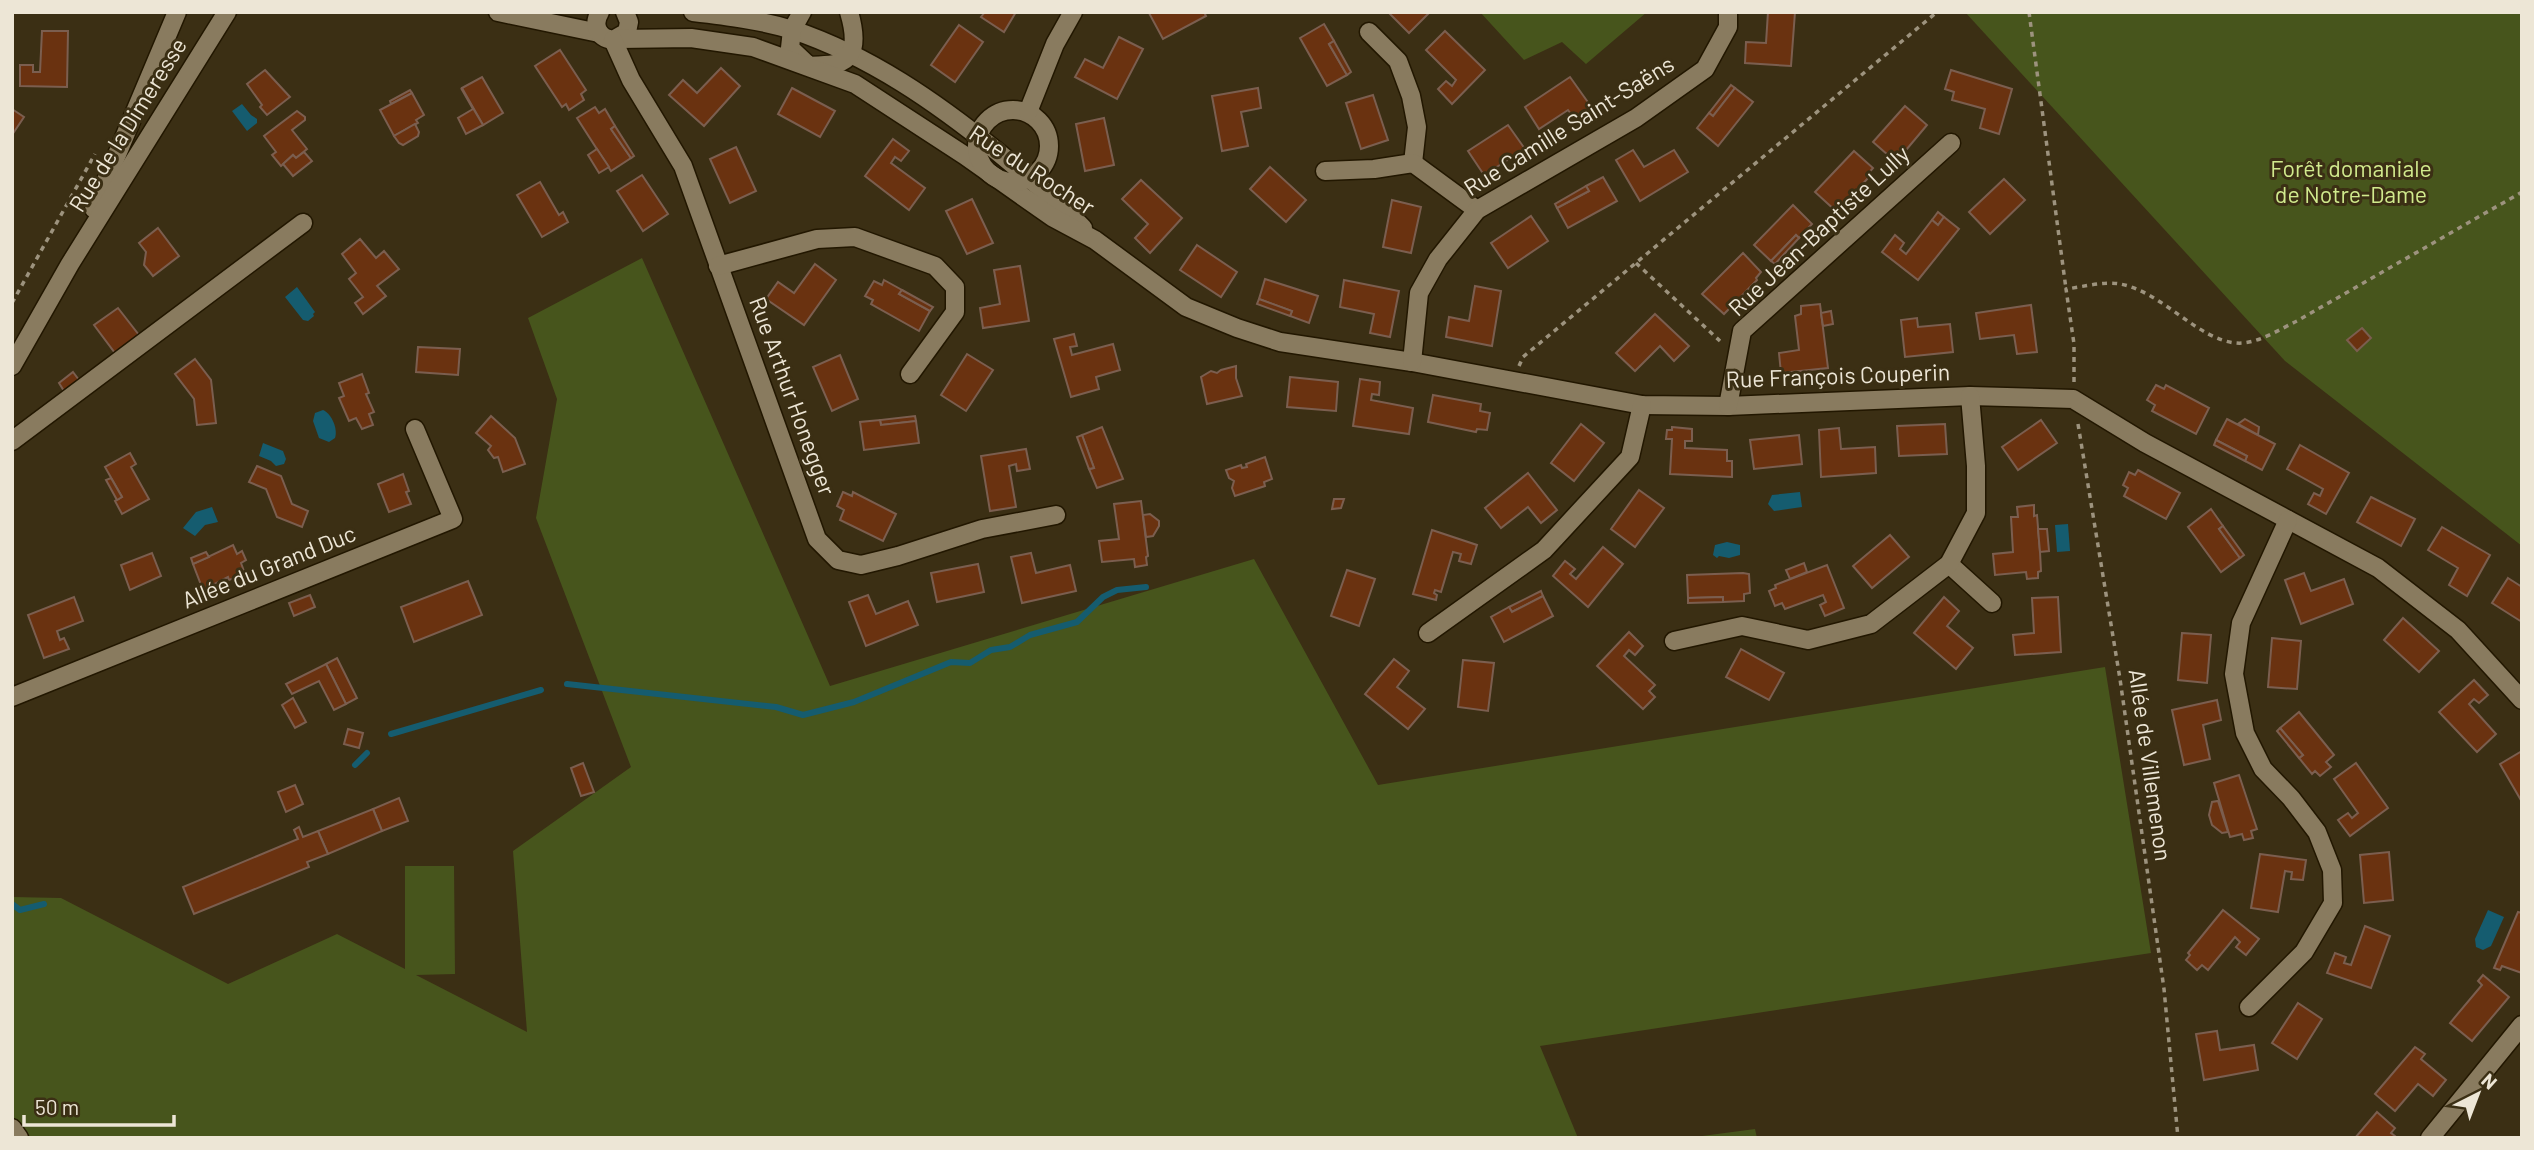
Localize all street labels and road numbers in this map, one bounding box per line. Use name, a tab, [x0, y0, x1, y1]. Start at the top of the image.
street label: Rue de la Dimeresse	[62, 32, 192, 217]
street label: Rue Camille Saint-Saëns	[1458, 49, 1679, 201]
street label: Rue du Rocher	[964, 118, 1101, 220]
street label: Rue Jean-Baptiste Lully	[1722, 139, 1915, 321]
street label: Rue Arthur Honegger	[744, 293, 842, 499]
street label: Rue François Couperin	[1725, 357, 1951, 393]
street label: Allée du Grand Duc	[178, 518, 360, 614]
street label: Allée de Villemenon	[2124, 667, 2178, 863]

